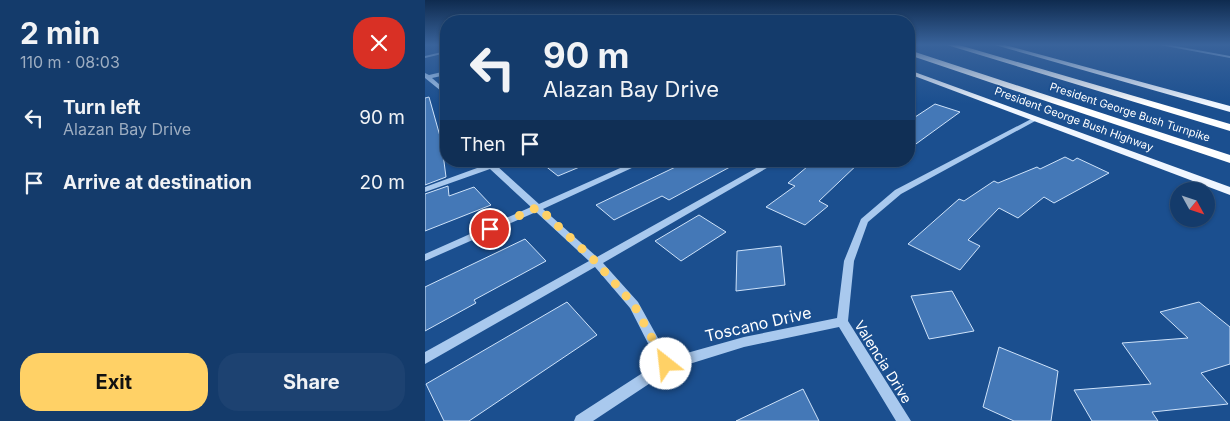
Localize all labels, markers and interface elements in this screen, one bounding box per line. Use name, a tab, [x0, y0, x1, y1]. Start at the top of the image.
text: 2 min	[20, 15, 100, 51]
button: close	[353, 17, 405, 69]
text: 90 m	[543, 34, 630, 76]
icon: left	[460, 35, 525, 100]
text: 110 m · 08:03	[20, 52, 120, 72]
text: Alazan Bay Drive	[543, 76, 719, 102]
street label: President George Bush Turnpike	[1048, 79, 1212, 145]
street label: President George Bush Highway	[993, 84, 1155, 154]
text: Turn left	[63, 96, 141, 119]
icon: left	[20, 104, 48, 132]
text: 90 m	[359, 106, 405, 129]
text: Alazan Bay Drive	[63, 119, 191, 139]
icon: arrive	[516, 130, 544, 158]
text: Then	[460, 133, 506, 156]
icon: arrive	[20, 169, 48, 197]
text: Arrive at destination	[63, 171, 252, 194]
text: 20 m	[359, 171, 405, 194]
north arrow	[1170, 182, 1215, 228]
map controls	[1170, 182, 1215, 227]
pin	[469, 208, 511, 250]
icon: arrive	[476, 215, 504, 243]
street label: Toscano Drive	[703, 302, 813, 346]
street label: Valencia Drive	[851, 317, 916, 406]
position arrow	[639, 337, 691, 389]
button: Exit	[20, 353, 208, 411]
button: Share	[218, 353, 405, 411]

